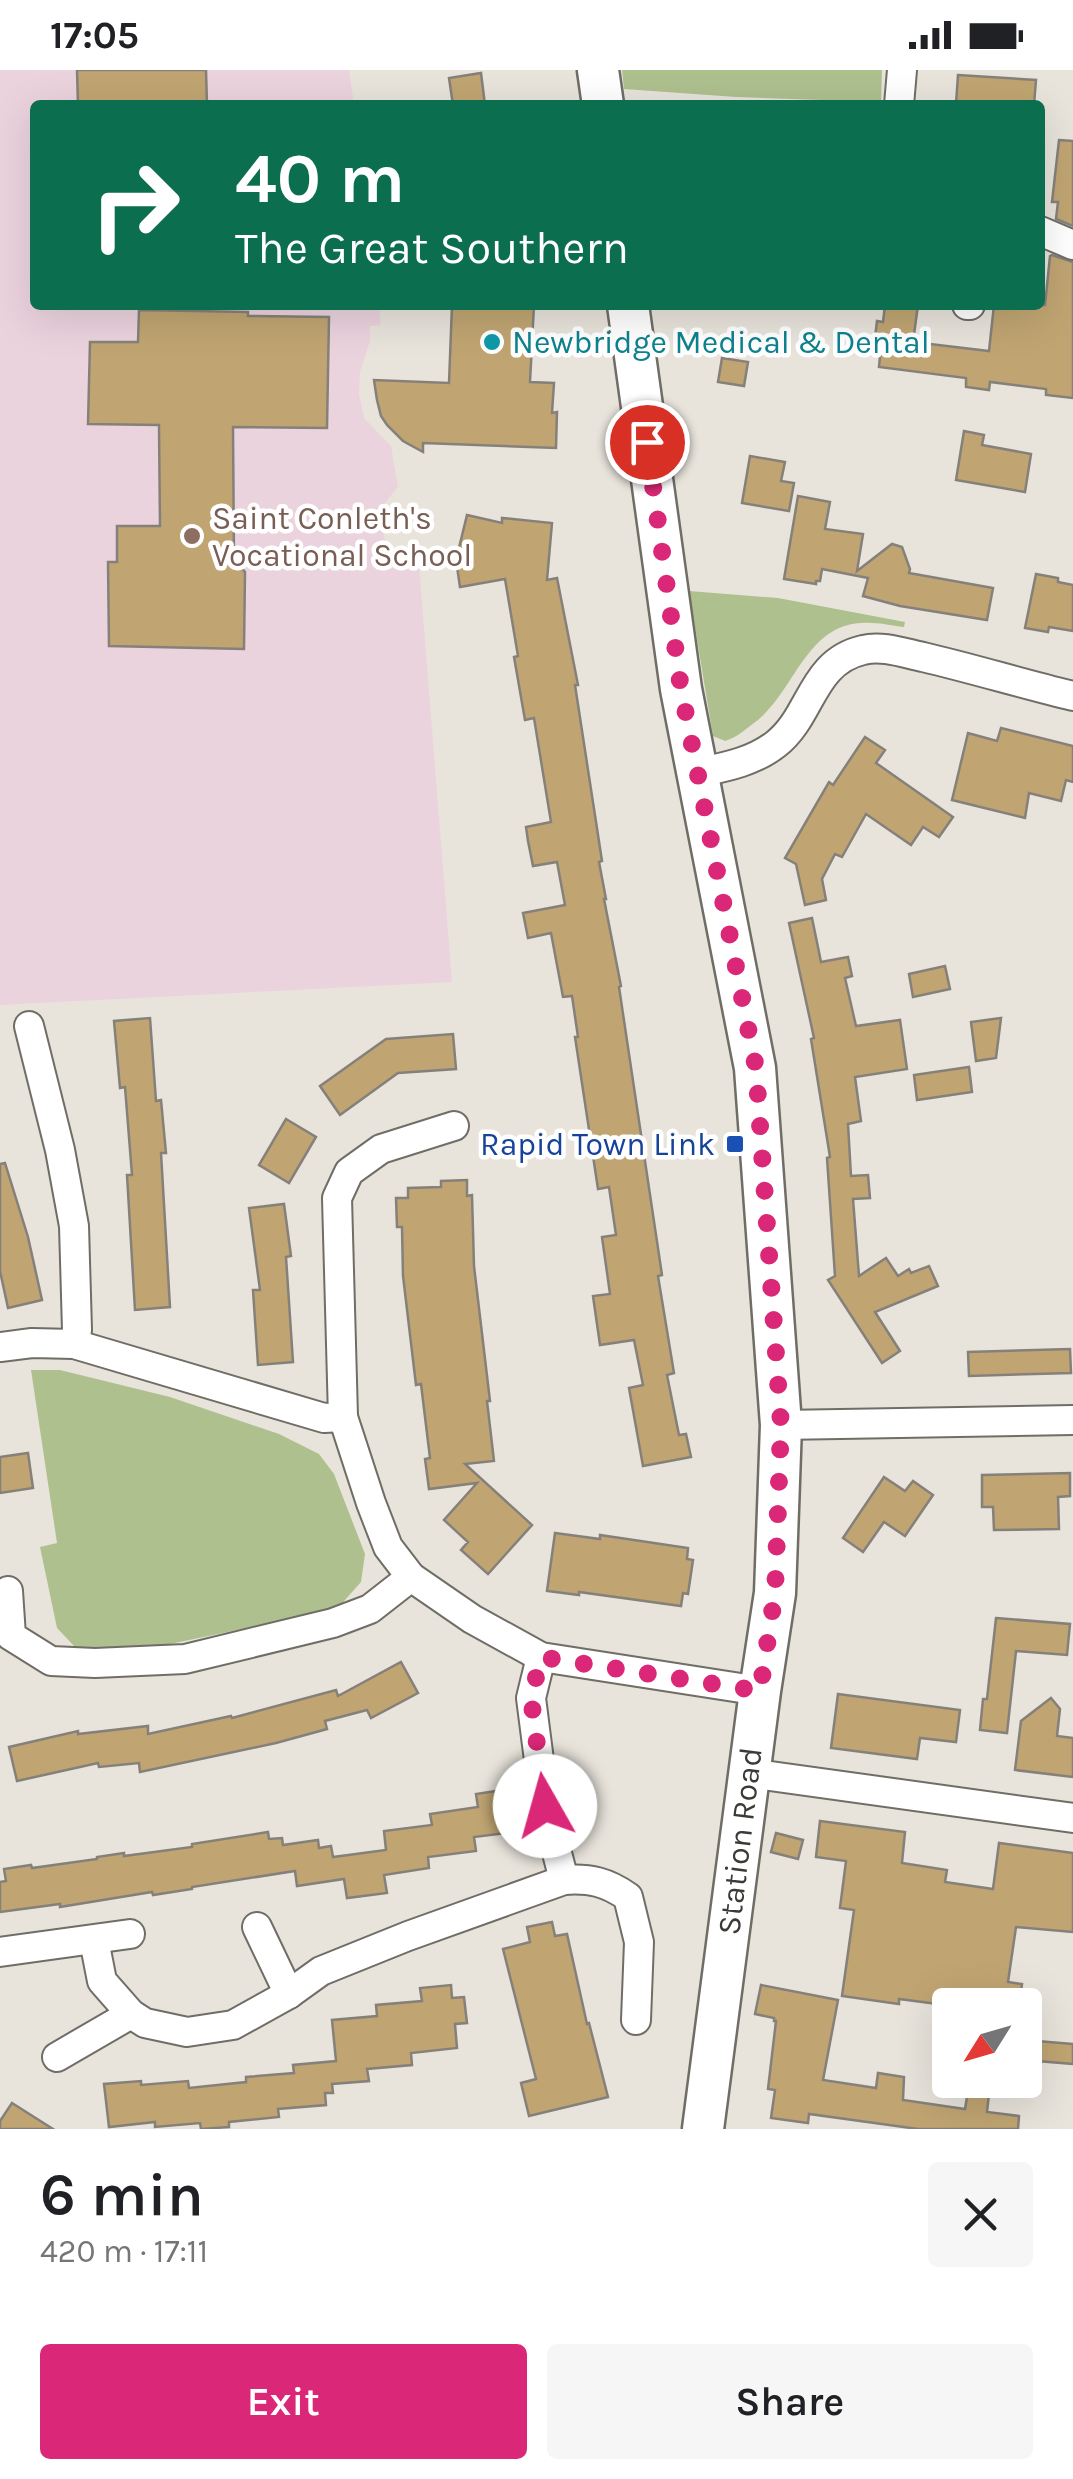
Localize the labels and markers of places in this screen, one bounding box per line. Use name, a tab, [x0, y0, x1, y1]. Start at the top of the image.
place label: Newbridge Medical & Dental	[512, 324, 930, 361]
marker: Newbridge Medical & Dental	[481, 331, 503, 353]
pin	[605, 400, 690, 485]
place label: Saint Conleth's Vocational School	[212, 500, 472, 574]
marker: Saint Conleth's Vocational School	[181, 525, 203, 547]
place label: Rapid Town Link	[480, 1126, 715, 1163]
marker: Rapid Town Link	[724, 1133, 746, 1155]

